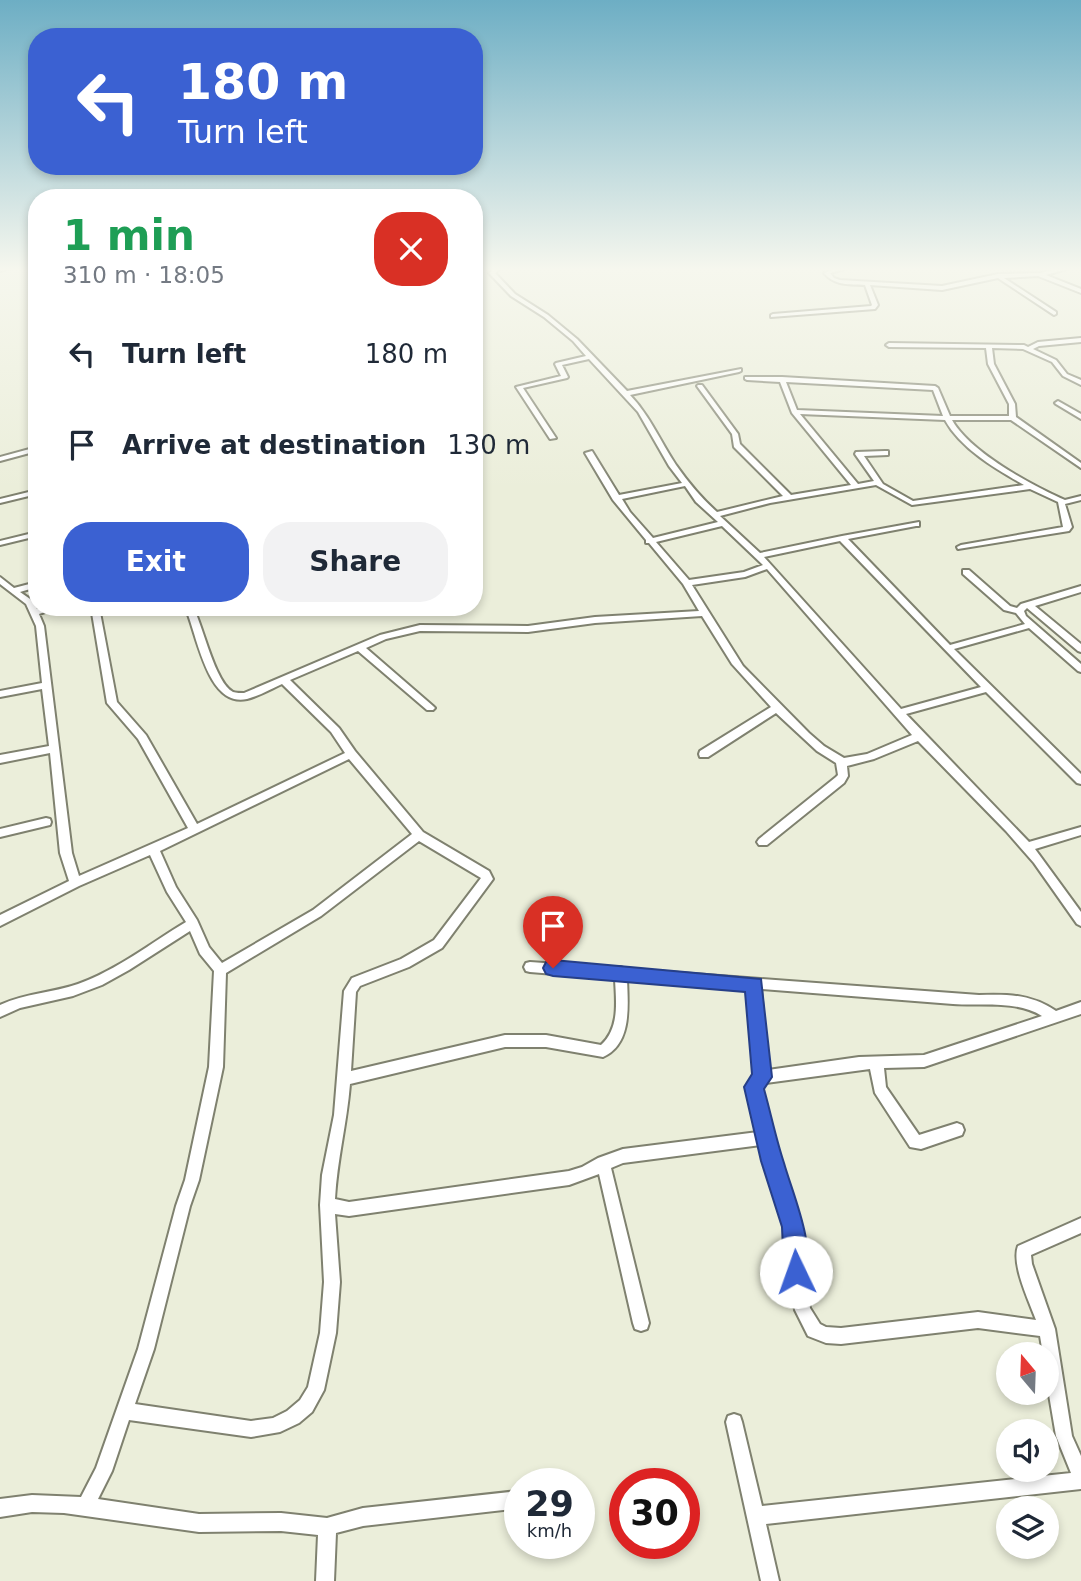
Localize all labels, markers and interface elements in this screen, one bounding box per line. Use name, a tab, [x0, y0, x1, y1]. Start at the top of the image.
text: 180 m	[178, 54, 348, 111]
icon: left	[63, 56, 154, 147]
text: Turn left	[178, 113, 308, 151]
text: 1 min	[63, 211, 195, 260]
button: close	[374, 212, 448, 286]
text: 310 m · 18:05	[63, 262, 225, 288]
icon: left	[63, 335, 101, 373]
text: Turn left	[122, 339, 246, 369]
text: 180 m	[365, 339, 448, 369]
icon: arrive	[63, 426, 101, 464]
text: Arrive at destination	[122, 430, 426, 460]
text: 130 m	[447, 430, 530, 460]
button: Exit	[63, 522, 249, 602]
button: Share	[263, 522, 448, 602]
pin	[523, 896, 583, 968]
icon: arrive	[534, 907, 572, 945]
position arrow	[759, 1235, 833, 1309]
north arrow	[996, 1342, 1059, 1405]
map controls	[996, 1342, 1059, 1559]
button: sound	[996, 1419, 1059, 1482]
speed limit sign: 30	[609, 1468, 700, 1559]
text: 29	[525, 1484, 574, 1524]
button: layers	[996, 1496, 1059, 1559]
text: km/h	[527, 1520, 572, 1541]

